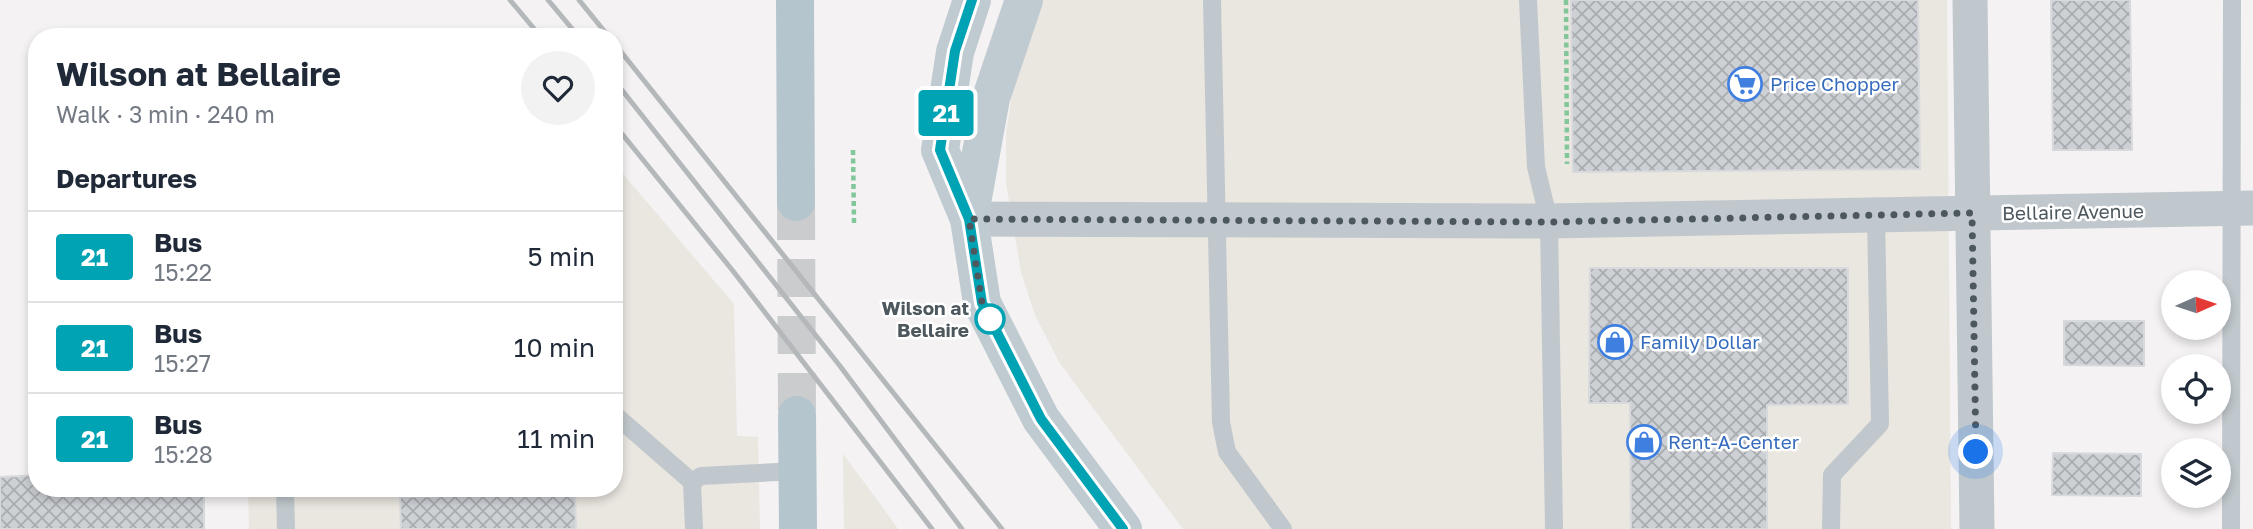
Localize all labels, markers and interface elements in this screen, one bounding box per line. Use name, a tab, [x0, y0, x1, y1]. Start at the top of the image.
button: heart	[521, 51, 595, 125]
text: Wilson at Bellaire	[56, 54, 341, 93]
supermarket icon: Price Chopper	[1726, 65, 1764, 103]
place label: Price Chopper	[1770, 72, 1899, 95]
line badge: 21	[914, 90, 978, 136]
text: 21	[933, 98, 960, 127]
text: Walk · 3 min · 240 m	[56, 100, 275, 128]
text: Departures	[56, 163, 197, 194]
street label: Bellaire Avenue	[2002, 199, 2144, 224]
text: Bus	[154, 227, 202, 258]
text: 5 min	[527, 241, 595, 272]
text: 21	[81, 242, 108, 271]
text: 15:22	[154, 258, 212, 286]
north arrow	[2161, 270, 2231, 340]
map controls	[2161, 270, 2231, 508]
place label: Wilson at Bellaire	[882, 296, 969, 341]
marker: Wilson at Bellaire	[975, 304, 1005, 334]
text: Bus	[154, 318, 202, 349]
shop icon: Family Dollar	[1596, 323, 1634, 361]
place label: Family Dollar	[1640, 330, 1760, 353]
text: 10 min	[514, 332, 595, 363]
text: 21	[81, 333, 108, 362]
text: 15:27	[154, 349, 211, 377]
button: locate	[2161, 354, 2231, 424]
text: Bus	[154, 409, 202, 440]
text: 11 min	[517, 423, 595, 454]
shop icon: Rent-A-Center	[1625, 423, 1663, 461]
text: 21	[81, 424, 108, 453]
place label: Rent-A-Center	[1668, 430, 1800, 453]
your location	[1958, 434, 1993, 469]
button: layers	[2161, 438, 2231, 508]
text: 15:28	[154, 440, 213, 468]

